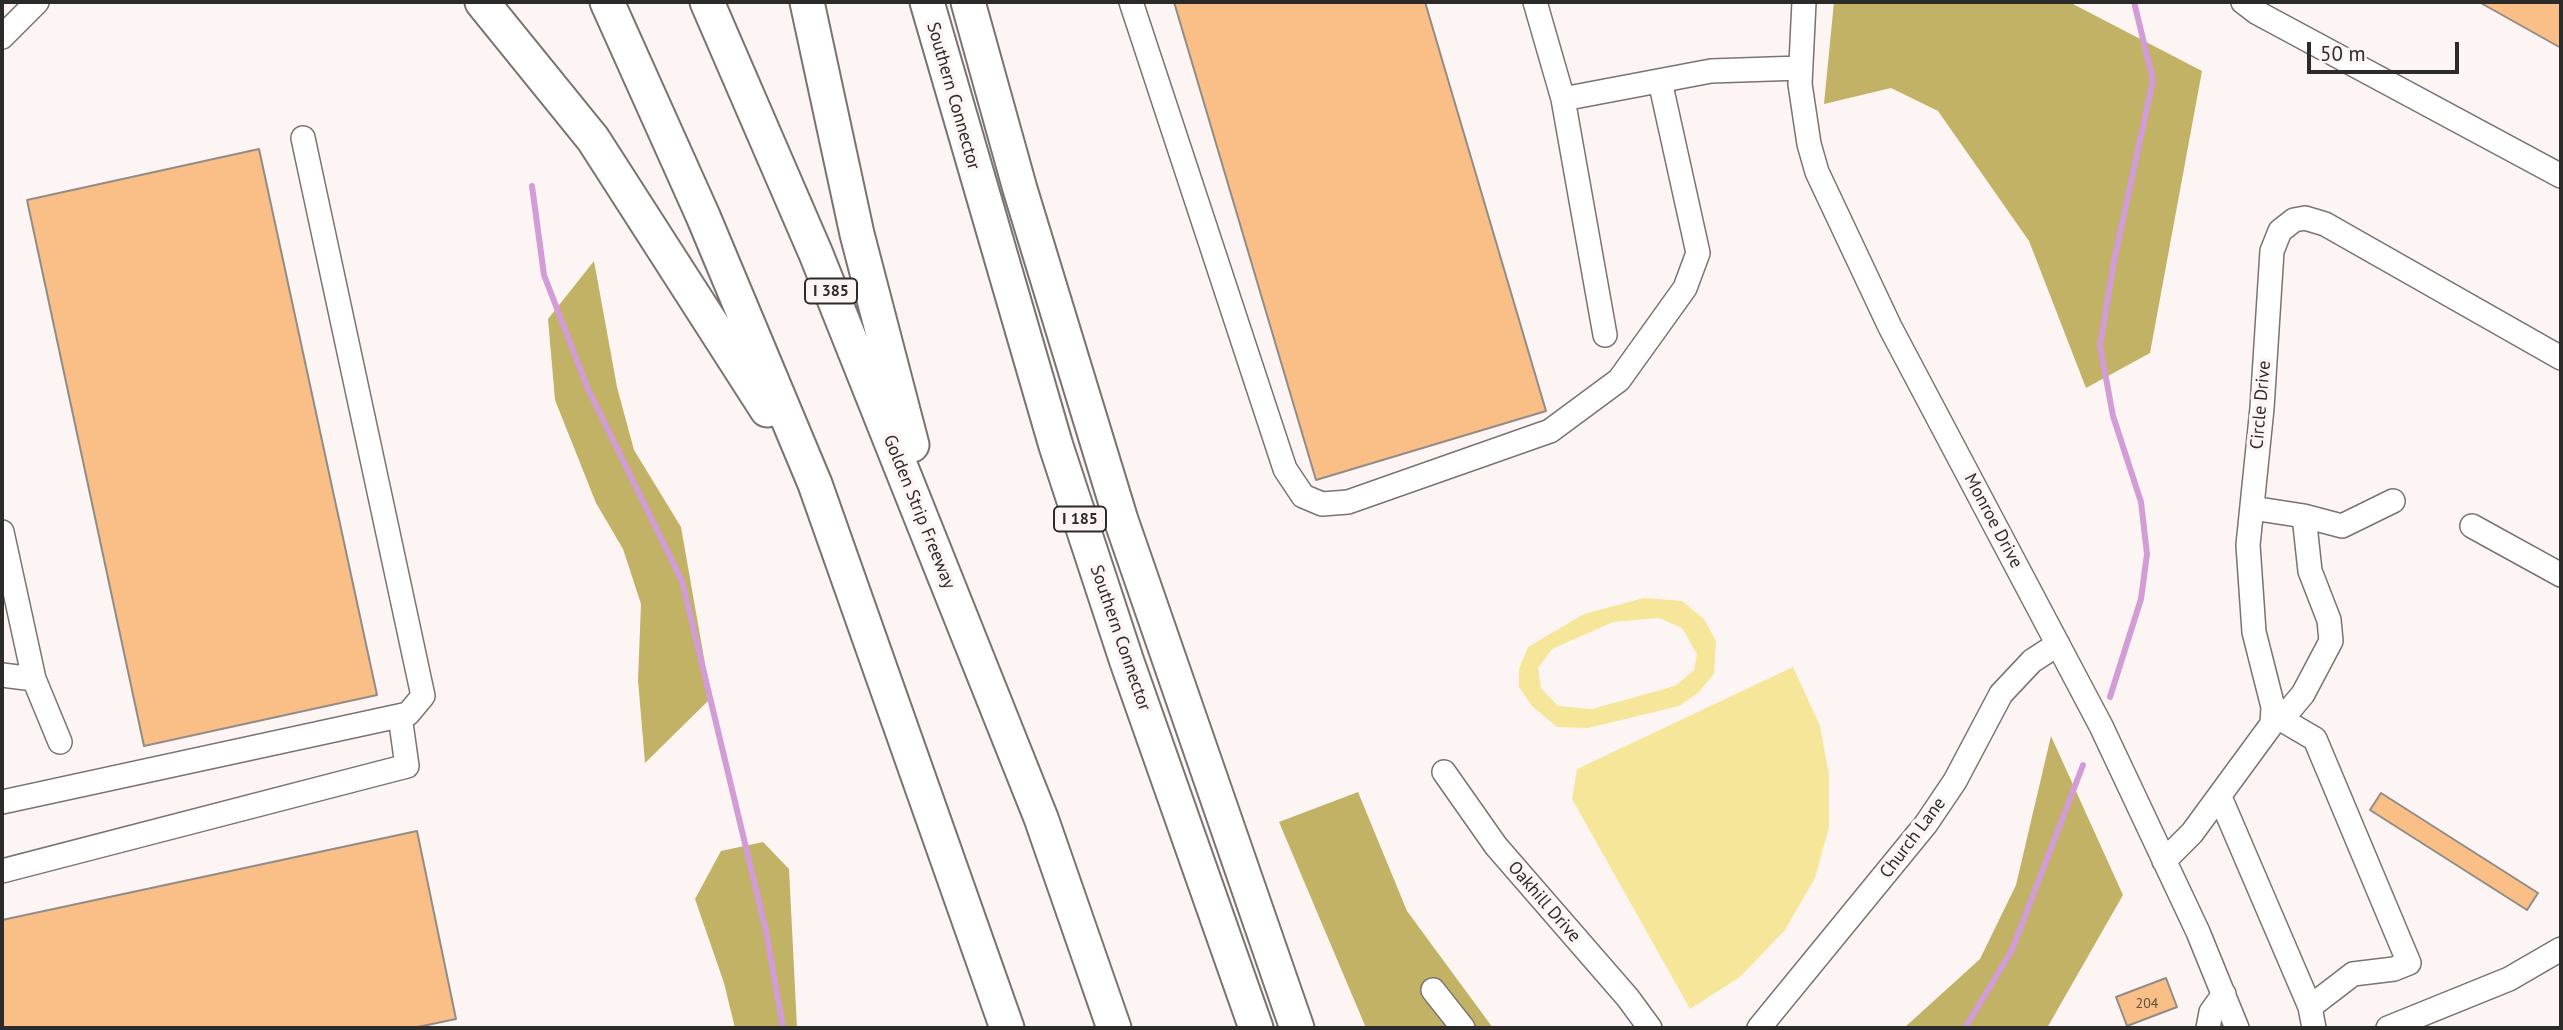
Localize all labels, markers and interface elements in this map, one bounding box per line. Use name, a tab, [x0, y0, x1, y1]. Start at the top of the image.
street label: Southern Connector	[922, 20, 984, 172]
scale bar	[2311, 28, 2463, 72]
text: 50 m	[2320, 40, 2366, 67]
road number: I 385	[805, 278, 857, 304]
street label: Circle Drive	[2246, 360, 2276, 450]
street label: Golden Strip Freeway	[878, 432, 960, 592]
street label: Monroe Drive	[1959, 470, 2027, 572]
road number: I 185	[1054, 506, 1106, 532]
street label: Southern Connector	[1085, 562, 1155, 714]
street label: Church Lane	[1876, 793, 1950, 883]
street label: Oakhill Drive	[1503, 857, 1585, 947]
house number: 204	[2136, 996, 2158, 1012]

